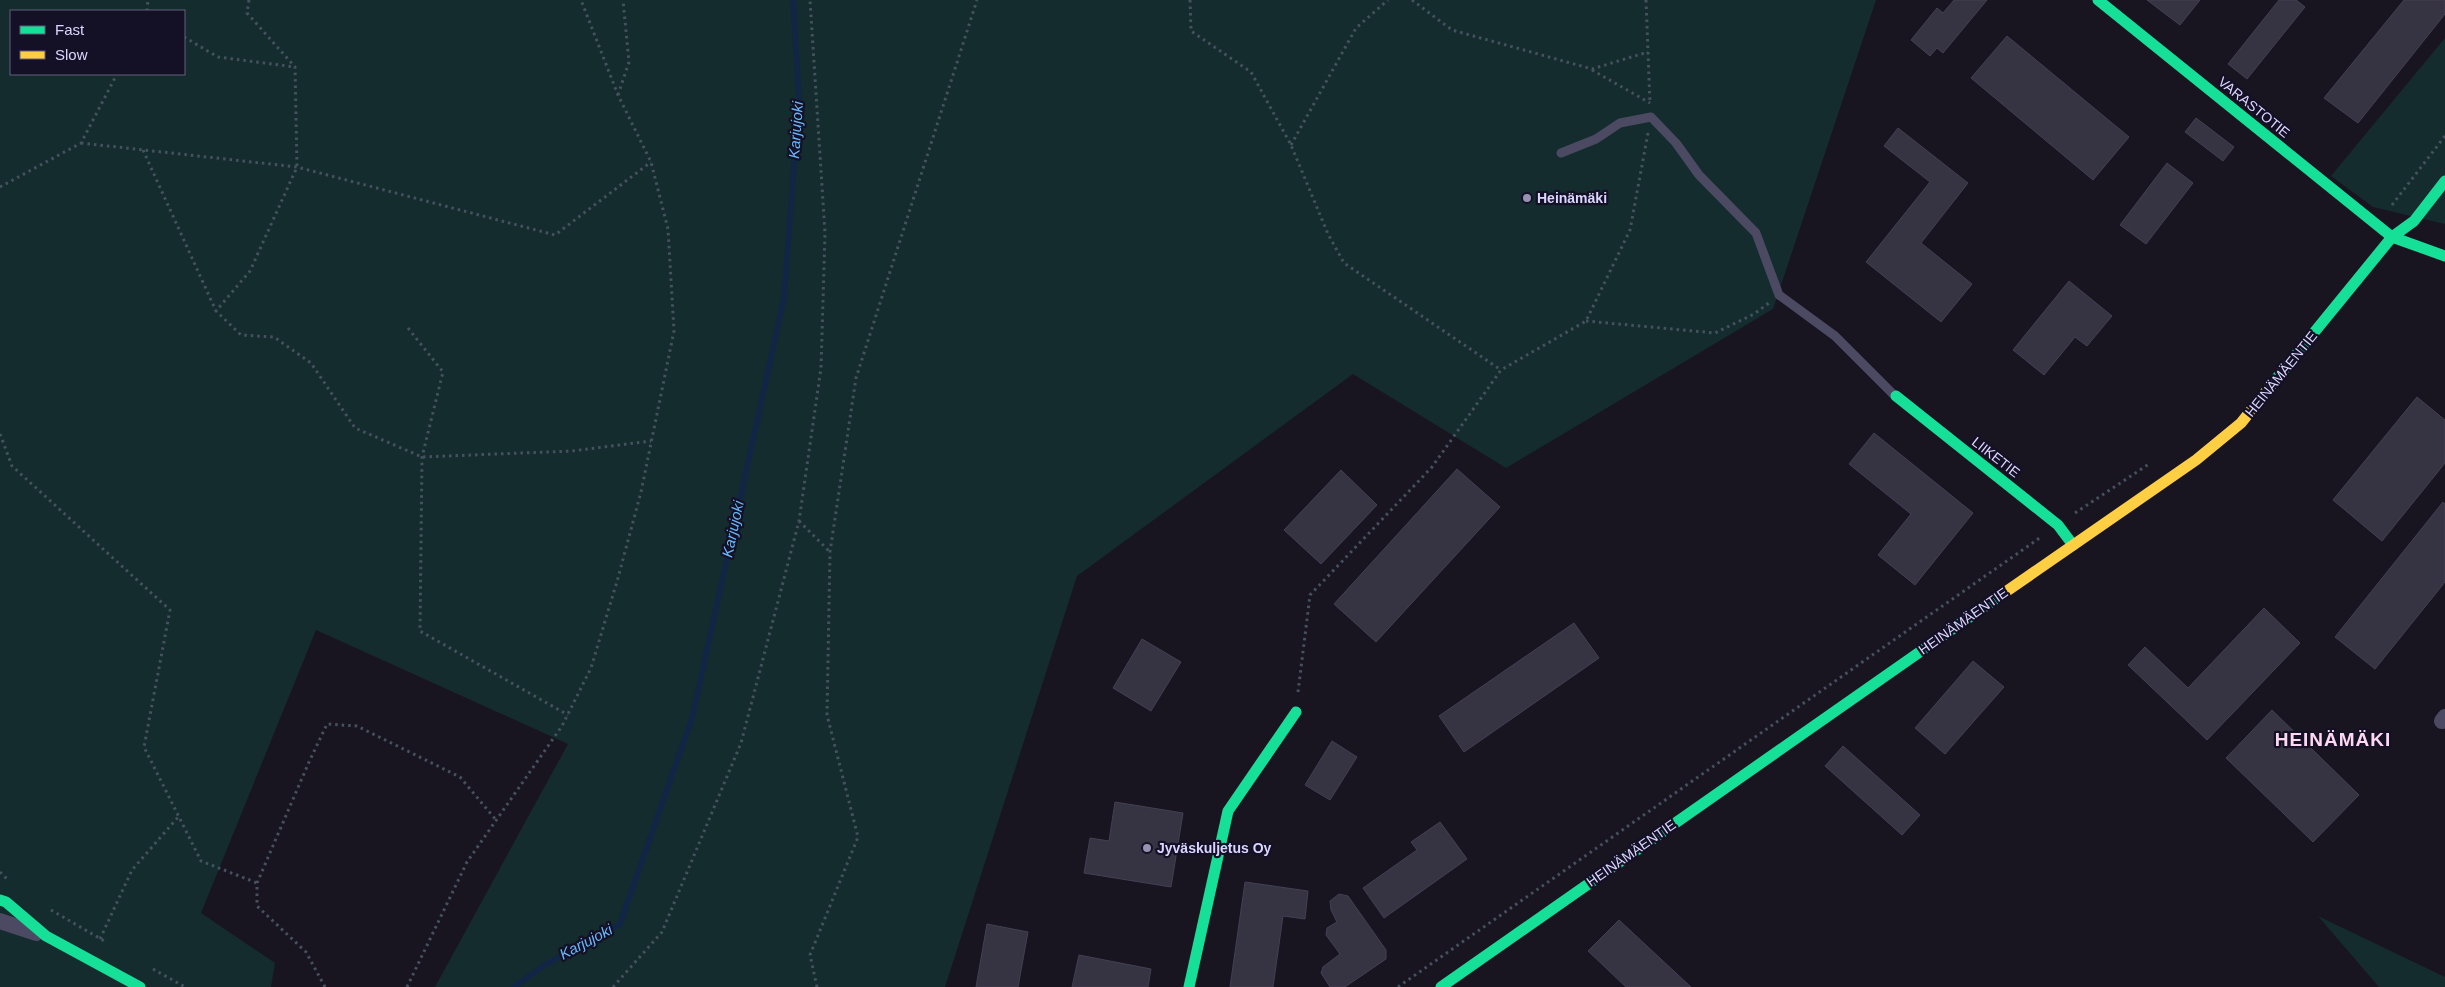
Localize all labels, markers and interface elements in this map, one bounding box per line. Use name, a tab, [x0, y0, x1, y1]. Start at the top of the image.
legend	[10, 10, 185, 75]
text: Fast	[55, 21, 85, 38]
text: Slow	[55, 46, 88, 63]
street label: VARASTOTIE	[2215, 73, 2293, 141]
water label: Karjujoki	[785, 100, 806, 159]
place label: Heinämäki	[1537, 190, 1607, 206]
marker: Heinämäki	[1521, 192, 1533, 204]
street label: HEINÄMÄENTIE	[2242, 328, 2320, 420]
street label: LIIKETIE	[1969, 433, 2023, 481]
water label: Karjujoki	[718, 498, 747, 559]
street label: HEINÄMÄENTIE	[1915, 584, 2011, 658]
district label: HEINÄMÄKI	[2275, 729, 2391, 750]
street label: HEINÄMÄENTIE	[1583, 816, 1679, 890]
place label: Jyväskuljetus Oy	[1157, 840, 1272, 856]
marker: Jyväskuljetus Oy	[1141, 842, 1153, 854]
water label: Karjujoki	[556, 920, 616, 963]

